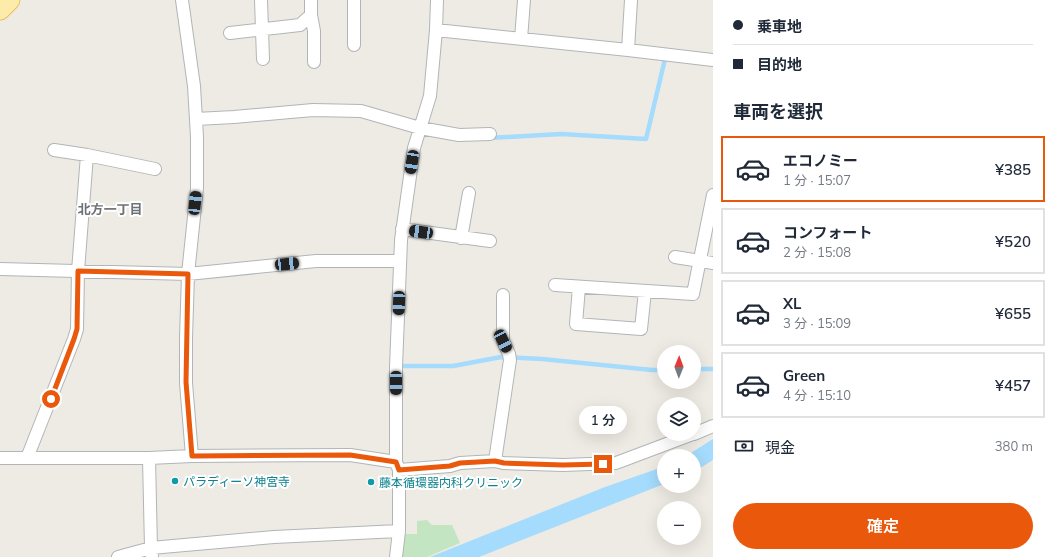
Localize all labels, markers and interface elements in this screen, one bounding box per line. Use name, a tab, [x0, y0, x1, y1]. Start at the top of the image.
text: 乗車地	[757, 17, 802, 36]
text: 目的地	[757, 55, 802, 74]
text: 車両を選択	[733, 100, 823, 123]
car	[404, 149, 420, 175]
icon: car	[735, 151, 771, 187]
text: エコノミー	[783, 151, 858, 170]
text: ¥385	[995, 160, 1031, 179]
text: 1 分 · 15:07	[783, 172, 851, 188]
car	[188, 190, 202, 216]
district label: 北方一丁目	[77, 201, 143, 217]
icon: car	[735, 223, 771, 259]
text: コンフォート	[783, 223, 873, 242]
car	[408, 224, 434, 240]
text: ¥520	[995, 232, 1031, 251]
text: 2 分 · 15:08	[783, 244, 851, 260]
car	[274, 257, 300, 271]
car	[393, 291, 405, 315]
text: XL	[783, 294, 801, 313]
icon: car	[735, 295, 771, 331]
text: ¥655	[995, 304, 1031, 323]
text: 3 分 · 15:09	[783, 315, 851, 331]
car	[492, 328, 514, 354]
north arrow	[657, 345, 701, 389]
map controls	[657, 345, 701, 545]
text: Green	[783, 366, 825, 385]
icon: car	[735, 367, 771, 403]
car	[390, 371, 402, 395]
text: ¥457	[995, 376, 1031, 395]
text: 4 分 · 15:10	[783, 387, 851, 403]
route start	[42, 390, 60, 408]
button: layers	[657, 397, 701, 441]
callout: 1 分	[579, 406, 627, 434]
text: 1 分	[591, 412, 615, 428]
icon: cash	[733, 435, 755, 457]
text: 現金	[765, 438, 795, 457]
text: 380 m	[995, 438, 1033, 454]
button: +	[657, 449, 701, 493]
route end	[594, 455, 612, 473]
place label: パラディーソ神宮寺	[183, 474, 290, 489]
place label: 藤本循環器内科クリニック	[379, 475, 523, 490]
marker: パラディーソ神宮寺	[170, 476, 180, 486]
marker: 藤本循環器内科クリニック	[366, 477, 376, 487]
button: −	[657, 501, 701, 545]
button: 確定	[733, 503, 1033, 549]

